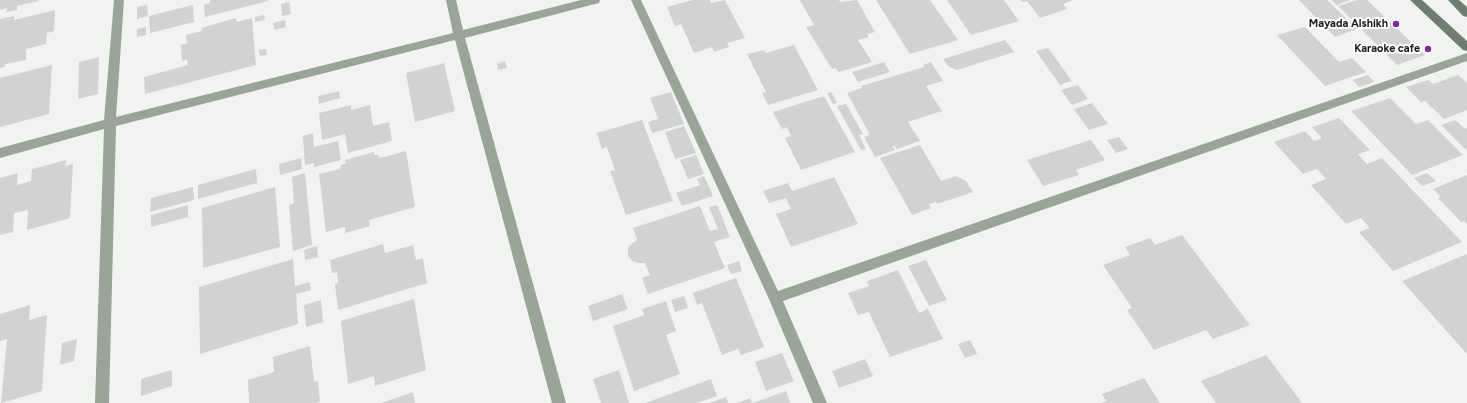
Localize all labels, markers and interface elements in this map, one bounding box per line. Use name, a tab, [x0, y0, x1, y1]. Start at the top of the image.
place label: Mayada Alshikh	[1309, 17, 1388, 31]
marker: Mayada Alshikh	[1391, 19, 1401, 29]
place label: Karaoke cafe	[1354, 42, 1420, 56]
marker: Karaoke cafe	[1423, 44, 1433, 54]

